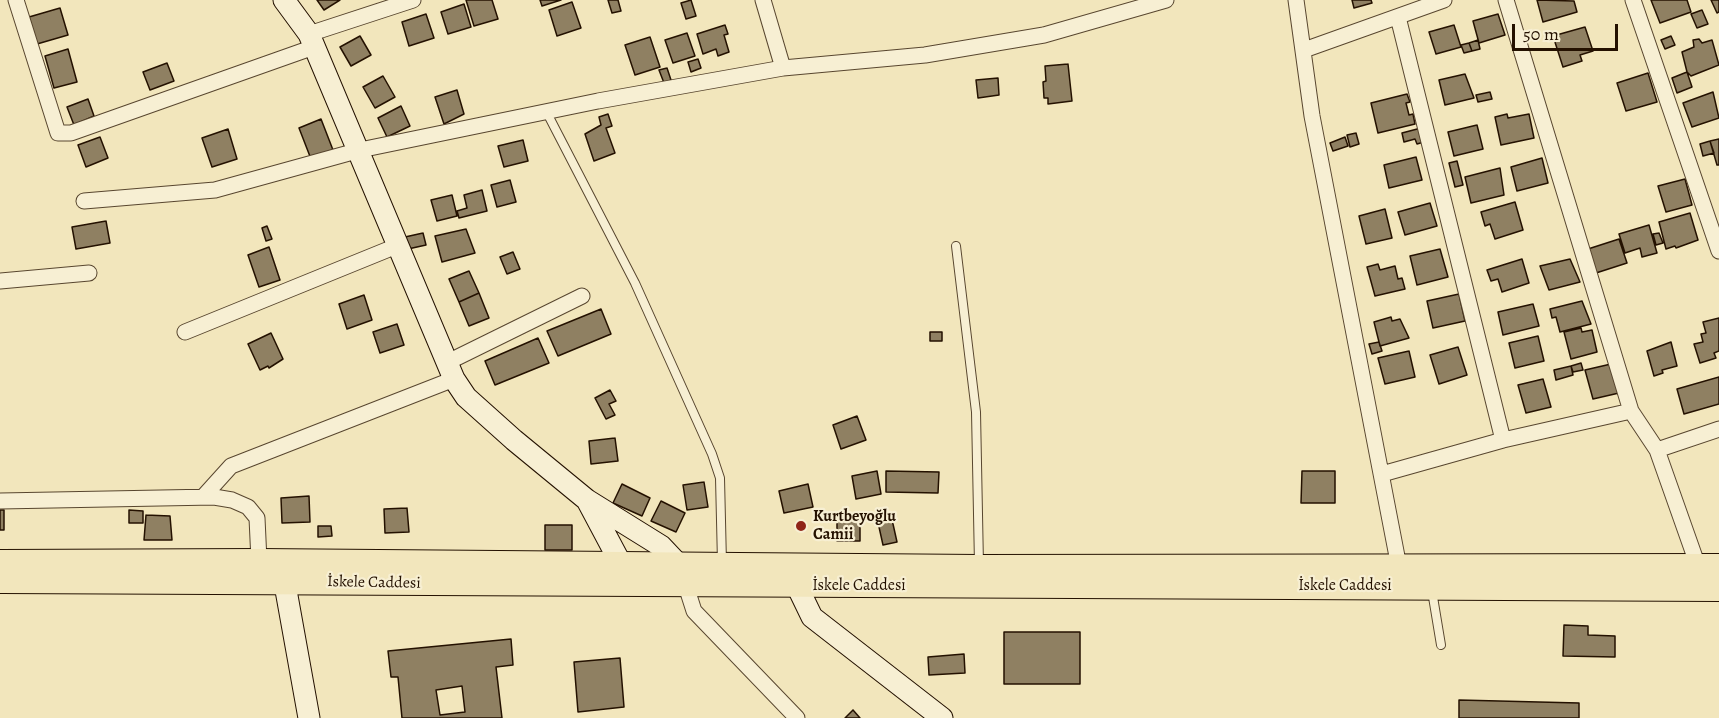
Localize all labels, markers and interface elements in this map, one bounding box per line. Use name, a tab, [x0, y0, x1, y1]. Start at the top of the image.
scale bar	[1515, 12, 1622, 50]
text: 50 m	[1523, 22, 1559, 46]
place label: Kurtbeyoğlu Camii	[813, 507, 896, 545]
marker: Kurtbeyoğlu Camii	[794, 519, 808, 533]
street label: İskele Caddesi	[327, 573, 421, 593]
street label: İskele Caddesi	[812, 576, 906, 596]
street label: İskele Caddesi	[1298, 576, 1392, 596]

